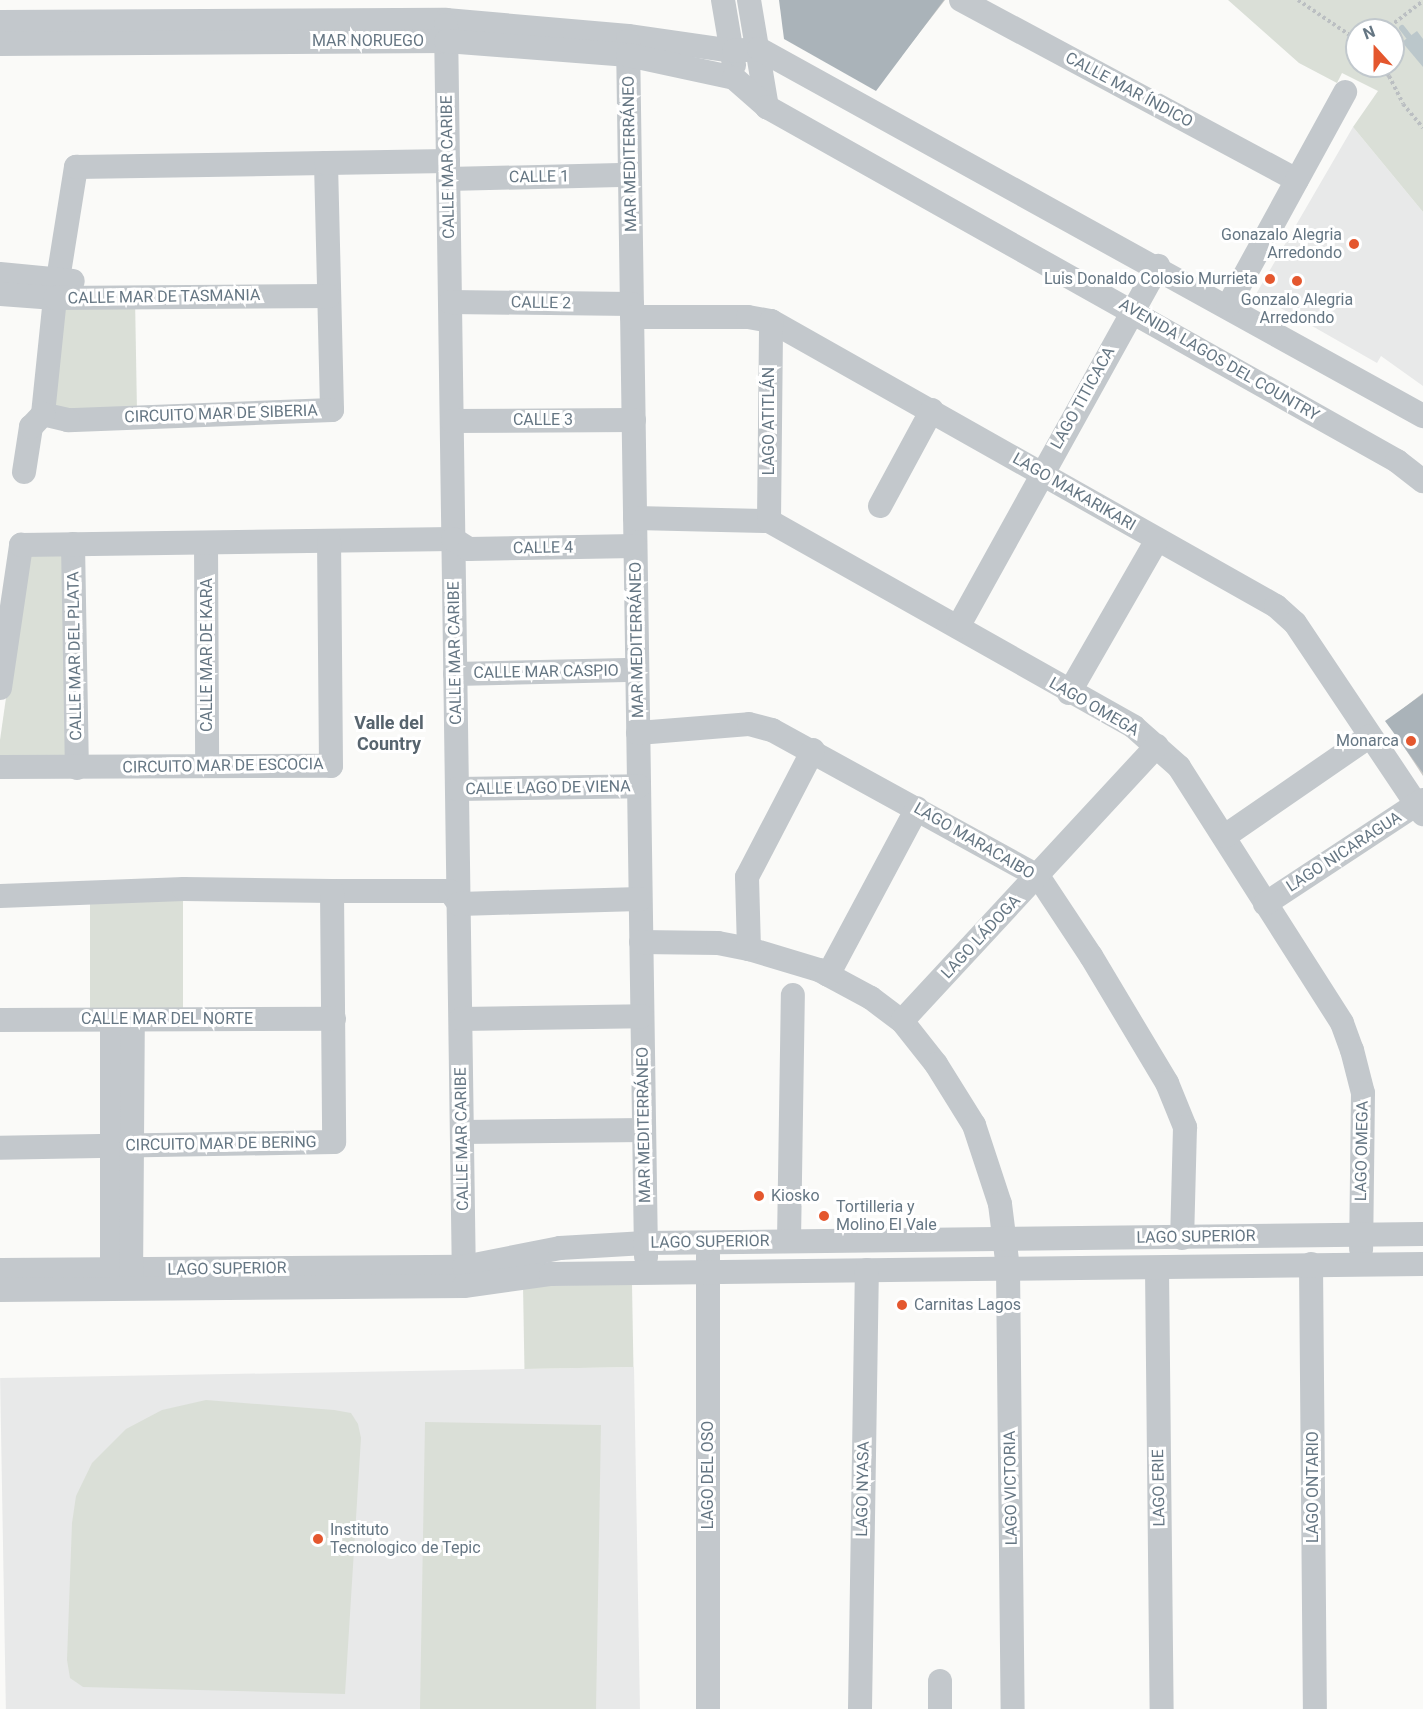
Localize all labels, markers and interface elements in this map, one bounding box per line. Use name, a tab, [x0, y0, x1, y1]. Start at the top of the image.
north arrow	[1345, 18, 1405, 78]
text: N	[1360, 22, 1378, 43]
street label: MAR NORUEGO	[312, 31, 424, 51]
street label: CALLE MAR ÍNDICO	[1062, 48, 1196, 132]
street label: MAR MEDITERRÁNEO	[619, 76, 641, 232]
street label: CALLE MAR CARIBE	[437, 95, 459, 239]
street label: CALLE 1	[509, 167, 569, 187]
place label: Gonazalo Alegria Arredondo	[1221, 225, 1342, 263]
marker: Gonazalo Alegria Arredondo	[1347, 237, 1361, 251]
place label: Luis Donaldo Colosio Murrieta	[1044, 269, 1258, 289]
marker: Luis Donaldo Colosio Murrieta	[1263, 272, 1277, 286]
marker: Gonzalo Alegria Arredondo	[1290, 274, 1304, 288]
street label: CALLE MAR DE TASMANIA	[67, 286, 261, 308]
place label: Gonzalo Alegria Arredondo	[1241, 290, 1353, 328]
street label: CALLE 2	[511, 293, 571, 313]
street label: AVENIDA LAGOS DEL COUNTRY	[1116, 295, 1322, 425]
street label: LAGO TITICACA	[1047, 343, 1119, 453]
street label: LAGO ATITLÁN	[759, 367, 779, 475]
street label: CIRCUITO MAR DE SIBERIA	[124, 401, 318, 427]
street label: CALLE 3	[513, 410, 573, 430]
street label: LAGO MAKARIKARI	[1009, 449, 1139, 535]
street label: CALLE 4	[513, 538, 573, 558]
street label: MAR MEDITERRÁNEO	[626, 562, 648, 718]
street label: CALLE MAR DEL PLATA	[64, 571, 86, 741]
street label: CALLE MAR DE KARA	[197, 578, 217, 732]
street label: CALLE MAR CARIBE	[444, 581, 466, 725]
street label: CALLE MAR CASPIO	[473, 661, 619, 683]
street label: LAGO OMEGA	[1046, 674, 1142, 740]
district label: Valle del Country	[354, 713, 424, 756]
place label: Monarca	[1336, 731, 1399, 751]
marker: Monarca	[1404, 734, 1418, 748]
street label: CIRCUITO MAR DE ESCOCIA	[122, 755, 324, 777]
street label: CALLE LAGO DE VIENA	[465, 777, 631, 799]
street label: LAGO MARACAIBO	[910, 799, 1038, 883]
street label: LAGO NICARAGUA	[1283, 808, 1405, 896]
street label: LAGO LÁDOGA	[937, 891, 1025, 983]
street label: CALLE MAR DEL NORTE	[81, 1009, 253, 1029]
street label: MAR MEDITERRÁNEO	[633, 1047, 655, 1203]
street label: CALLE MAR CARIBE	[451, 1067, 473, 1211]
street label: LAGO OMEGA	[1352, 1101, 1372, 1201]
street label: CIRCUITO MAR DE BERING	[125, 1133, 317, 1155]
place label: Kiosko	[771, 1186, 820, 1206]
marker: Kiosko	[752, 1189, 766, 1203]
place label: Tortilleria y Molino El Vale	[836, 1197, 937, 1235]
marker: Tortilleria y Molino El Vale	[817, 1209, 831, 1223]
street label: LAGO SUPERIOR	[1136, 1226, 1256, 1248]
street label: LAGO SUPERIOR	[650, 1231, 770, 1253]
street label: LAGO SUPERIOR	[167, 1258, 287, 1280]
place label: Carnitas Lagos	[914, 1295, 1021, 1315]
marker: Carnitas Lagos	[895, 1298, 909, 1312]
street label: LAGO DEL OSO	[698, 1421, 718, 1529]
street label: LAGO VICTORIA	[1000, 1430, 1022, 1546]
street label: LAGO ONTARIO	[1303, 1431, 1323, 1543]
street label: LAGO NYASA	[853, 1441, 873, 1537]
street label: LAGO ERIE	[1149, 1449, 1169, 1527]
place label: Instituto Tecnologico de Tepic	[330, 1520, 481, 1558]
marker: Instituto Tecnologico de Tepic	[311, 1532, 325, 1546]

